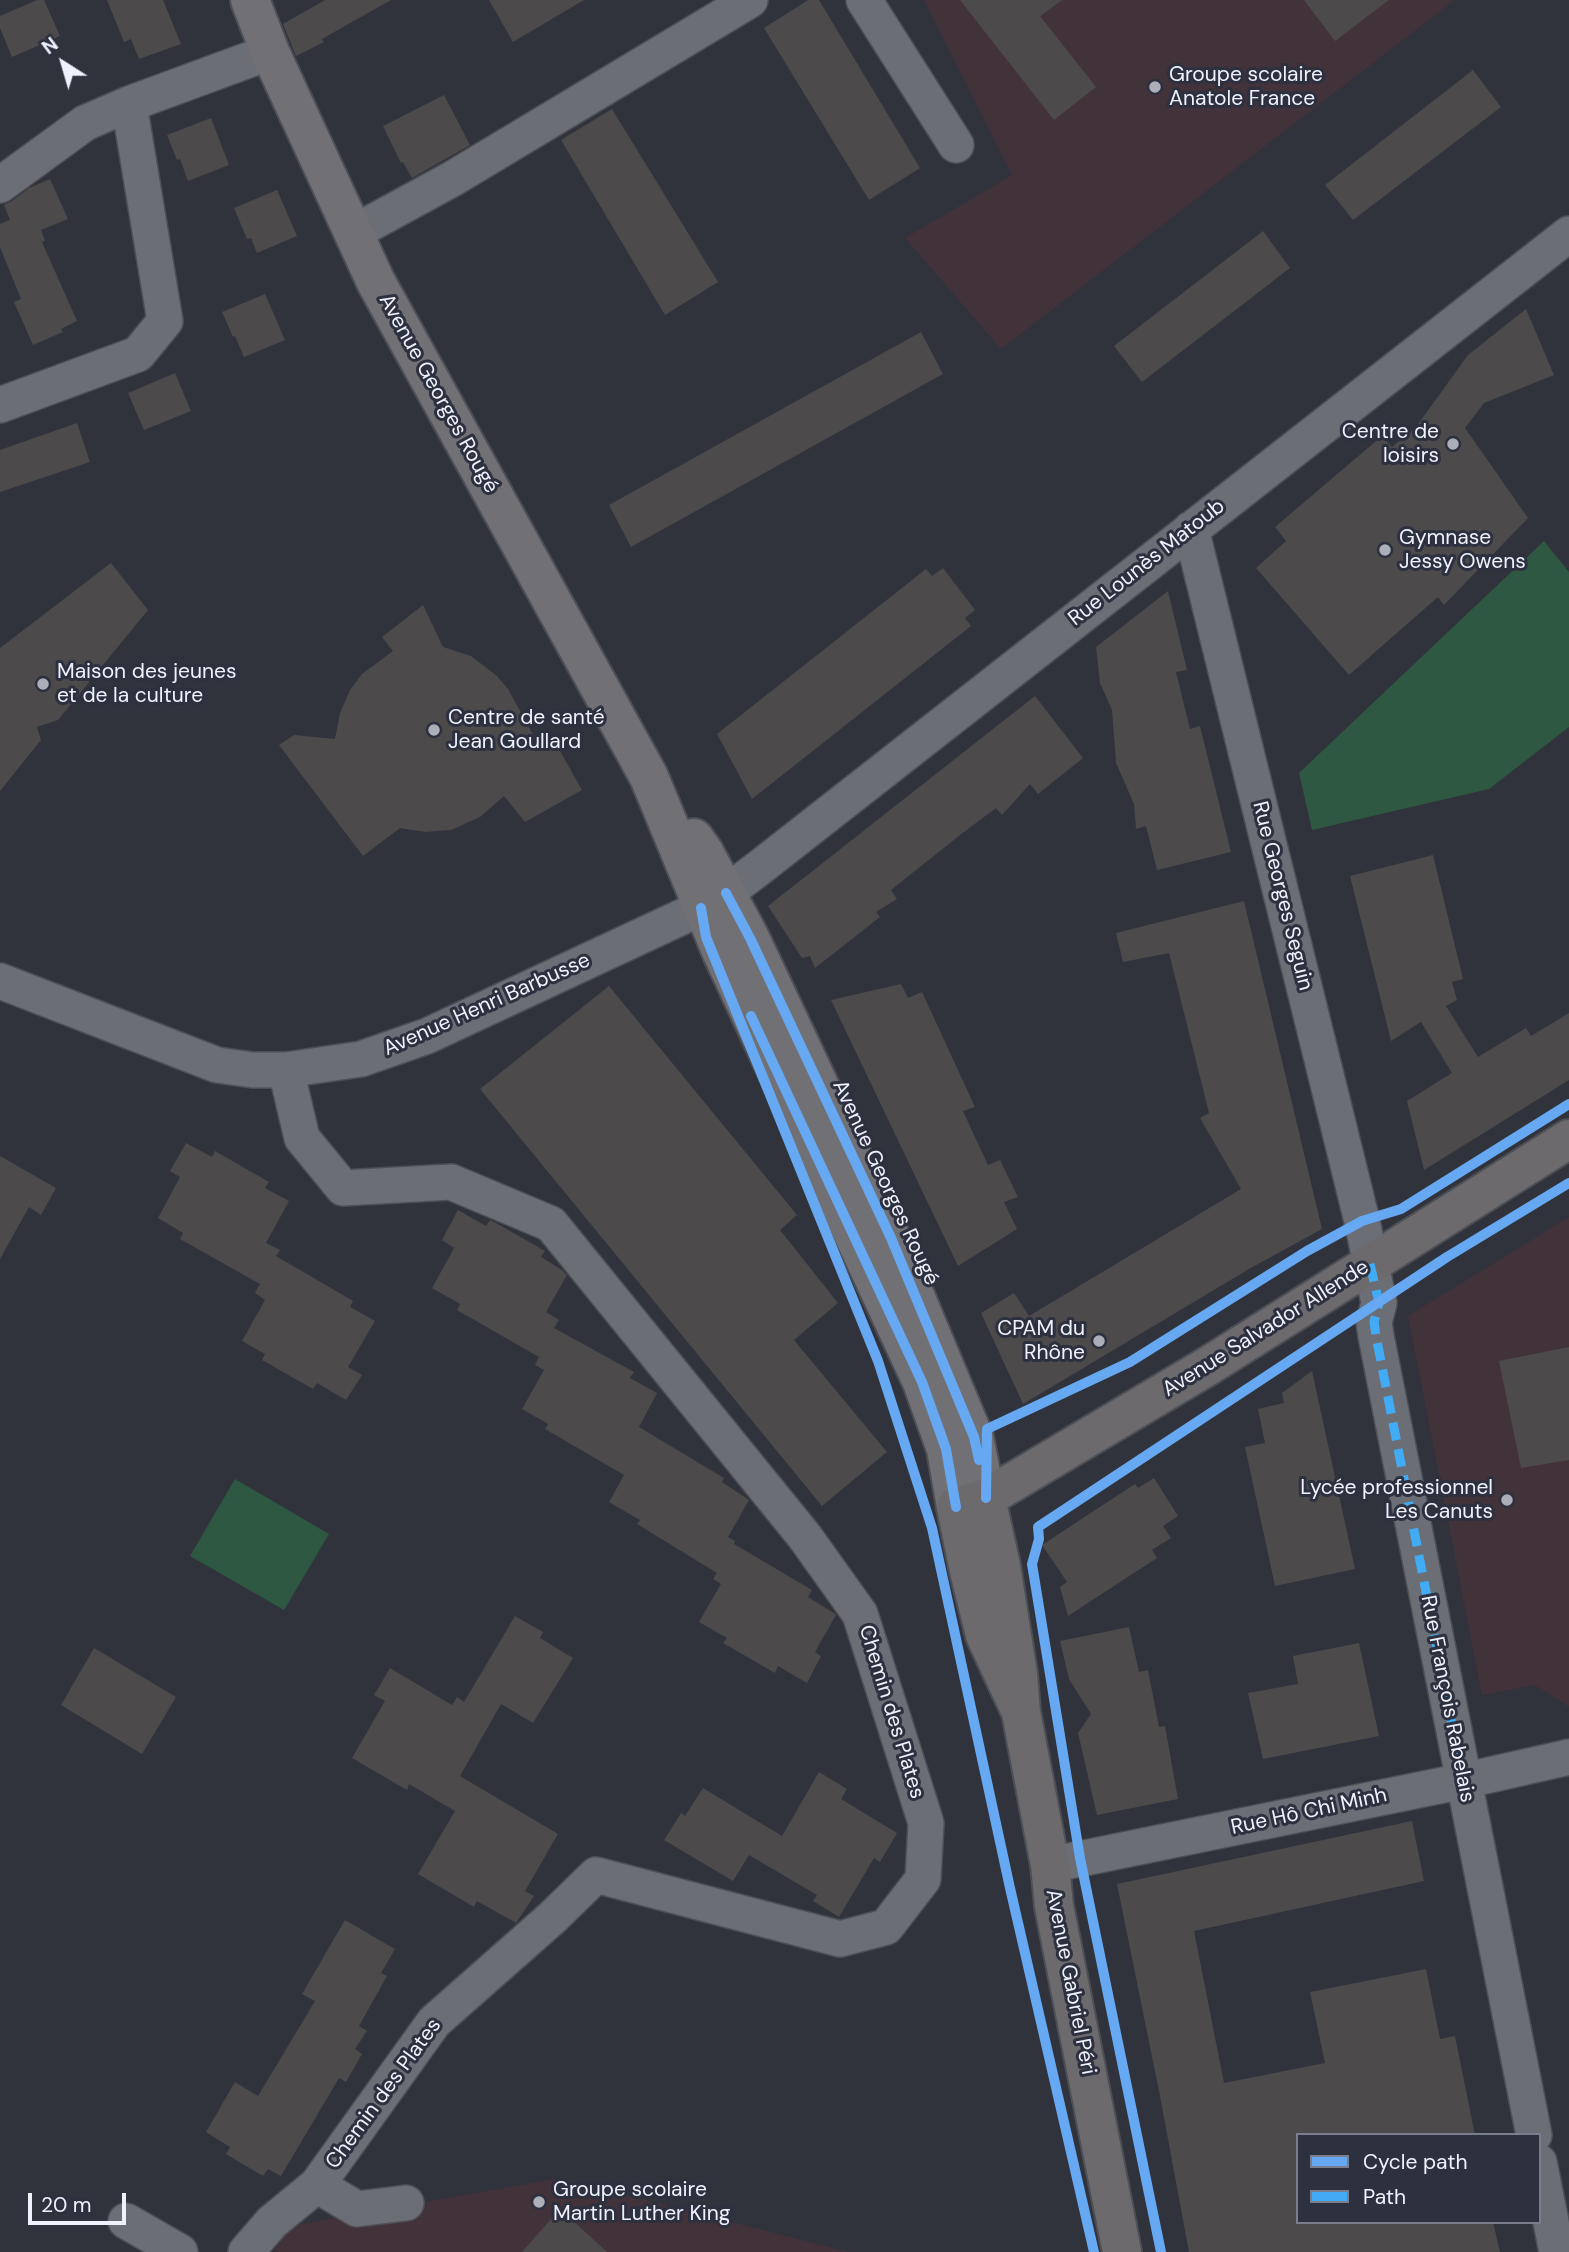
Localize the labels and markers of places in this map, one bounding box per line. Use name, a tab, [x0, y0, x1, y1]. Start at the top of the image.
place label: Groupe scolaire Anatole France	[1169, 62, 1323, 112]
marker: Groupe scolaire Anatole France	[1147, 79, 1163, 95]
place label: Centre de loisirs	[1342, 419, 1439, 469]
marker: Centre de loisirs	[1445, 436, 1461, 452]
place label: Gymnase Jessy Owens	[1399, 525, 1526, 575]
marker: Gymnase Jessy Owens	[1377, 542, 1393, 558]
place label: Maison des jeunes et de la culture	[57, 659, 237, 709]
marker: Maison des jeunes et de la culture	[35, 676, 51, 692]
place label: Centre de santé Jean Goullard	[448, 705, 605, 755]
marker: Centre de santé Jean Goullard	[426, 722, 442, 738]
place label: CPAM du Rhône	[997, 1316, 1085, 1366]
marker: CPAM du Rhône	[1091, 1333, 1107, 1349]
place label: Lycée professionnel Les Canuts	[1300, 1475, 1493, 1525]
marker: Lycée professionnel Les Canuts	[1499, 1492, 1515, 1508]
place label: Groupe scolaire Martin Luther King	[553, 2177, 731, 2227]
marker: Groupe scolaire Martin Luther King	[531, 2194, 547, 2210]

